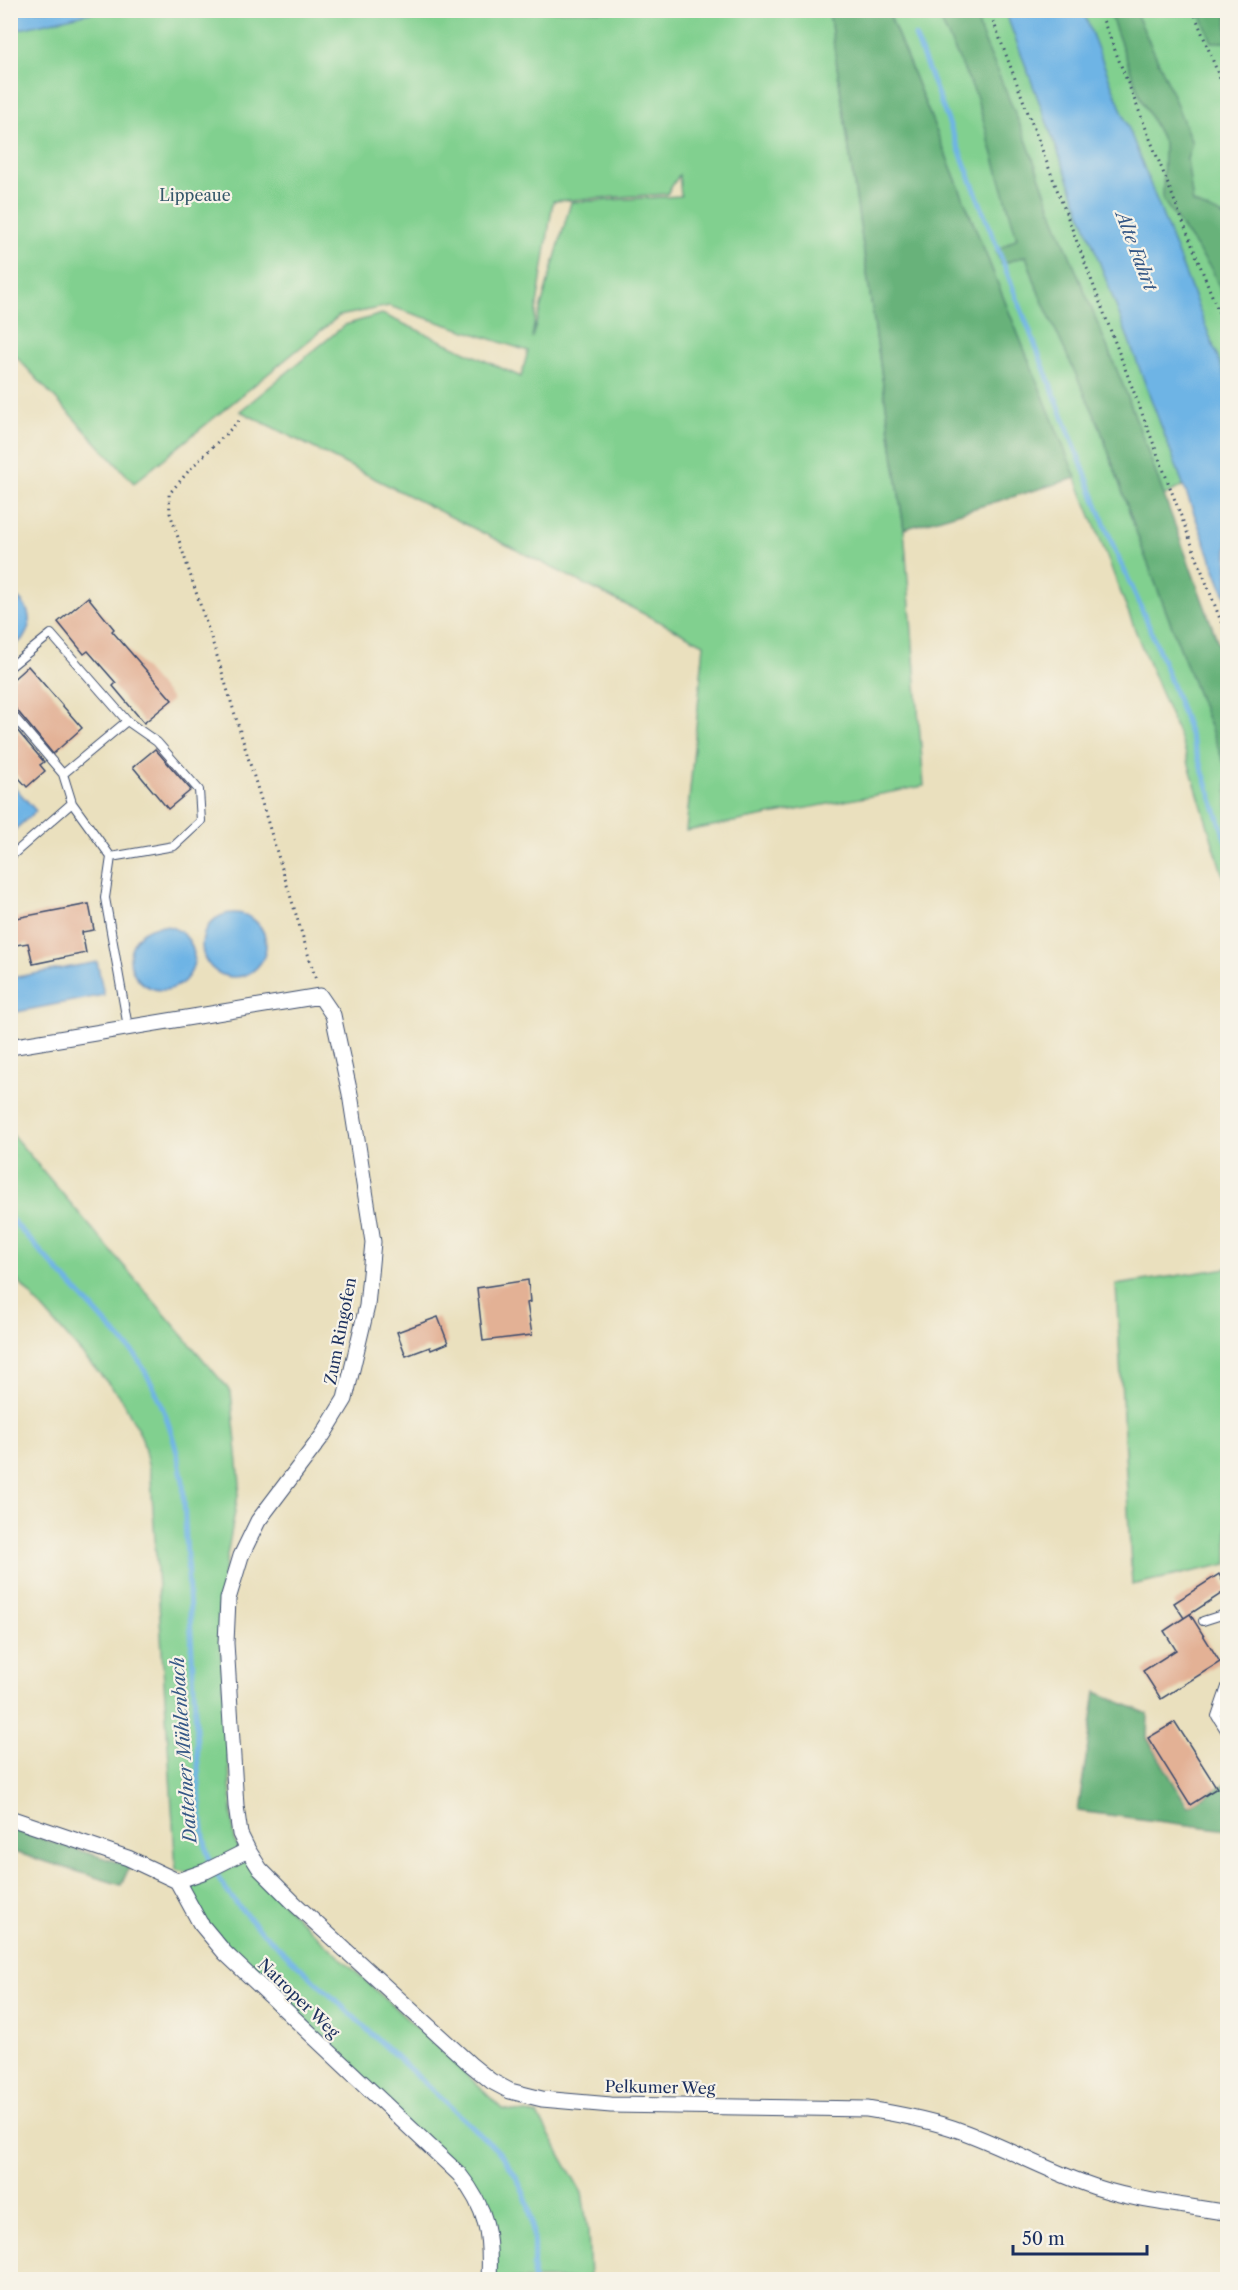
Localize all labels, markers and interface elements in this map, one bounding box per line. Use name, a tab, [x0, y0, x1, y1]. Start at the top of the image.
park label: Lippeaue	[159, 185, 231, 205]
water label: Alte Fahrt	[1110, 205, 1162, 295]
street label: Zum Ringofen	[320, 1276, 360, 1386]
water label: Dattelner Mühlenbach	[167, 1656, 202, 1846]
street label: Natroper Weg	[254, 1954, 344, 2042]
street label: Pelkumer Weg	[605, 2076, 716, 2098]
scale bar	[1013, 2218, 1146, 2256]
text: 50 m	[1022, 2228, 1065, 2250]

